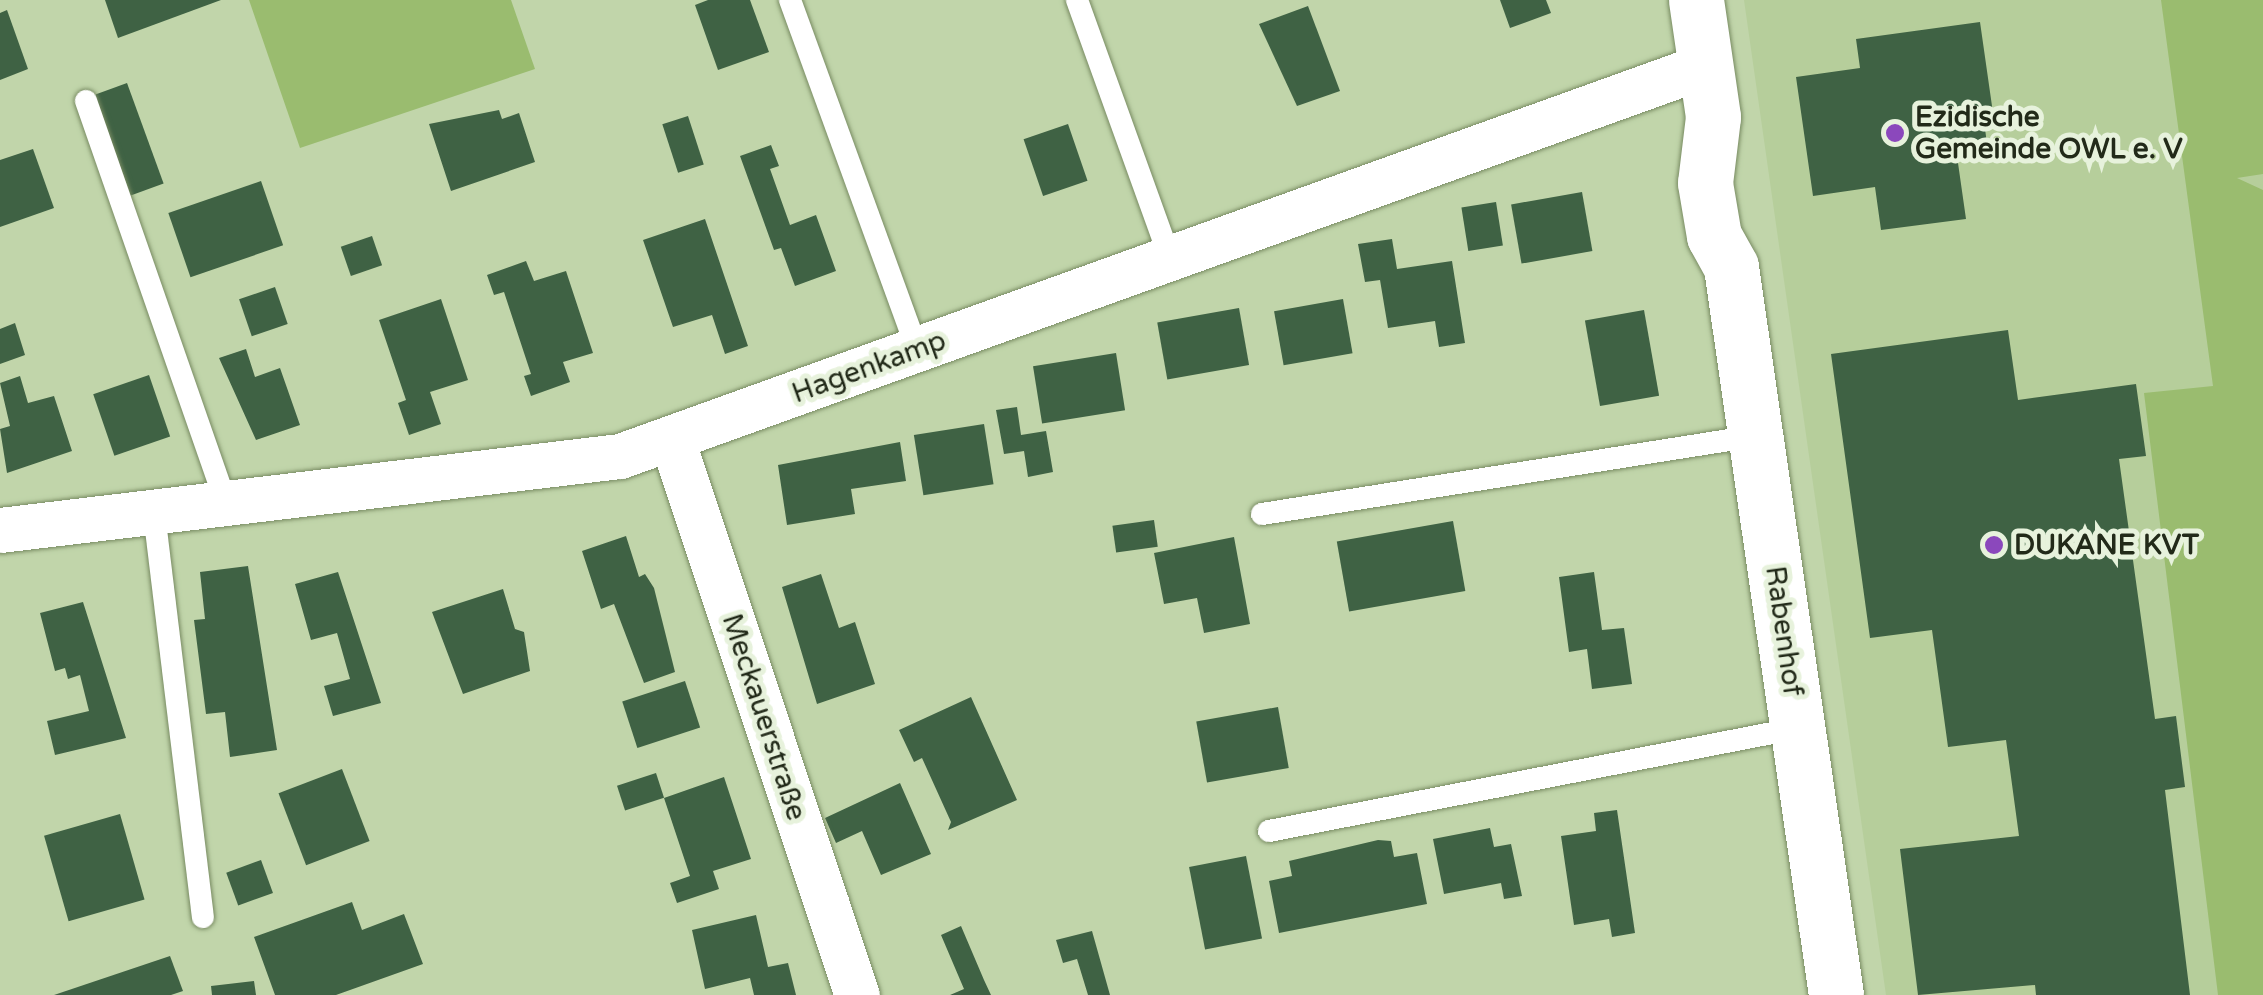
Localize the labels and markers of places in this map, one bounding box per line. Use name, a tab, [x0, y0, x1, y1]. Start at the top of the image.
place label: Ezidische Gemeinde OWL e. V	[1915, 100, 2183, 166]
marker: Ezidische Gemeinde OWL e. V	[1884, 122, 1906, 144]
place label: DUKANE KVT	[2014, 528, 2199, 562]
marker: DUKANE KVT	[1983, 534, 2005, 556]

